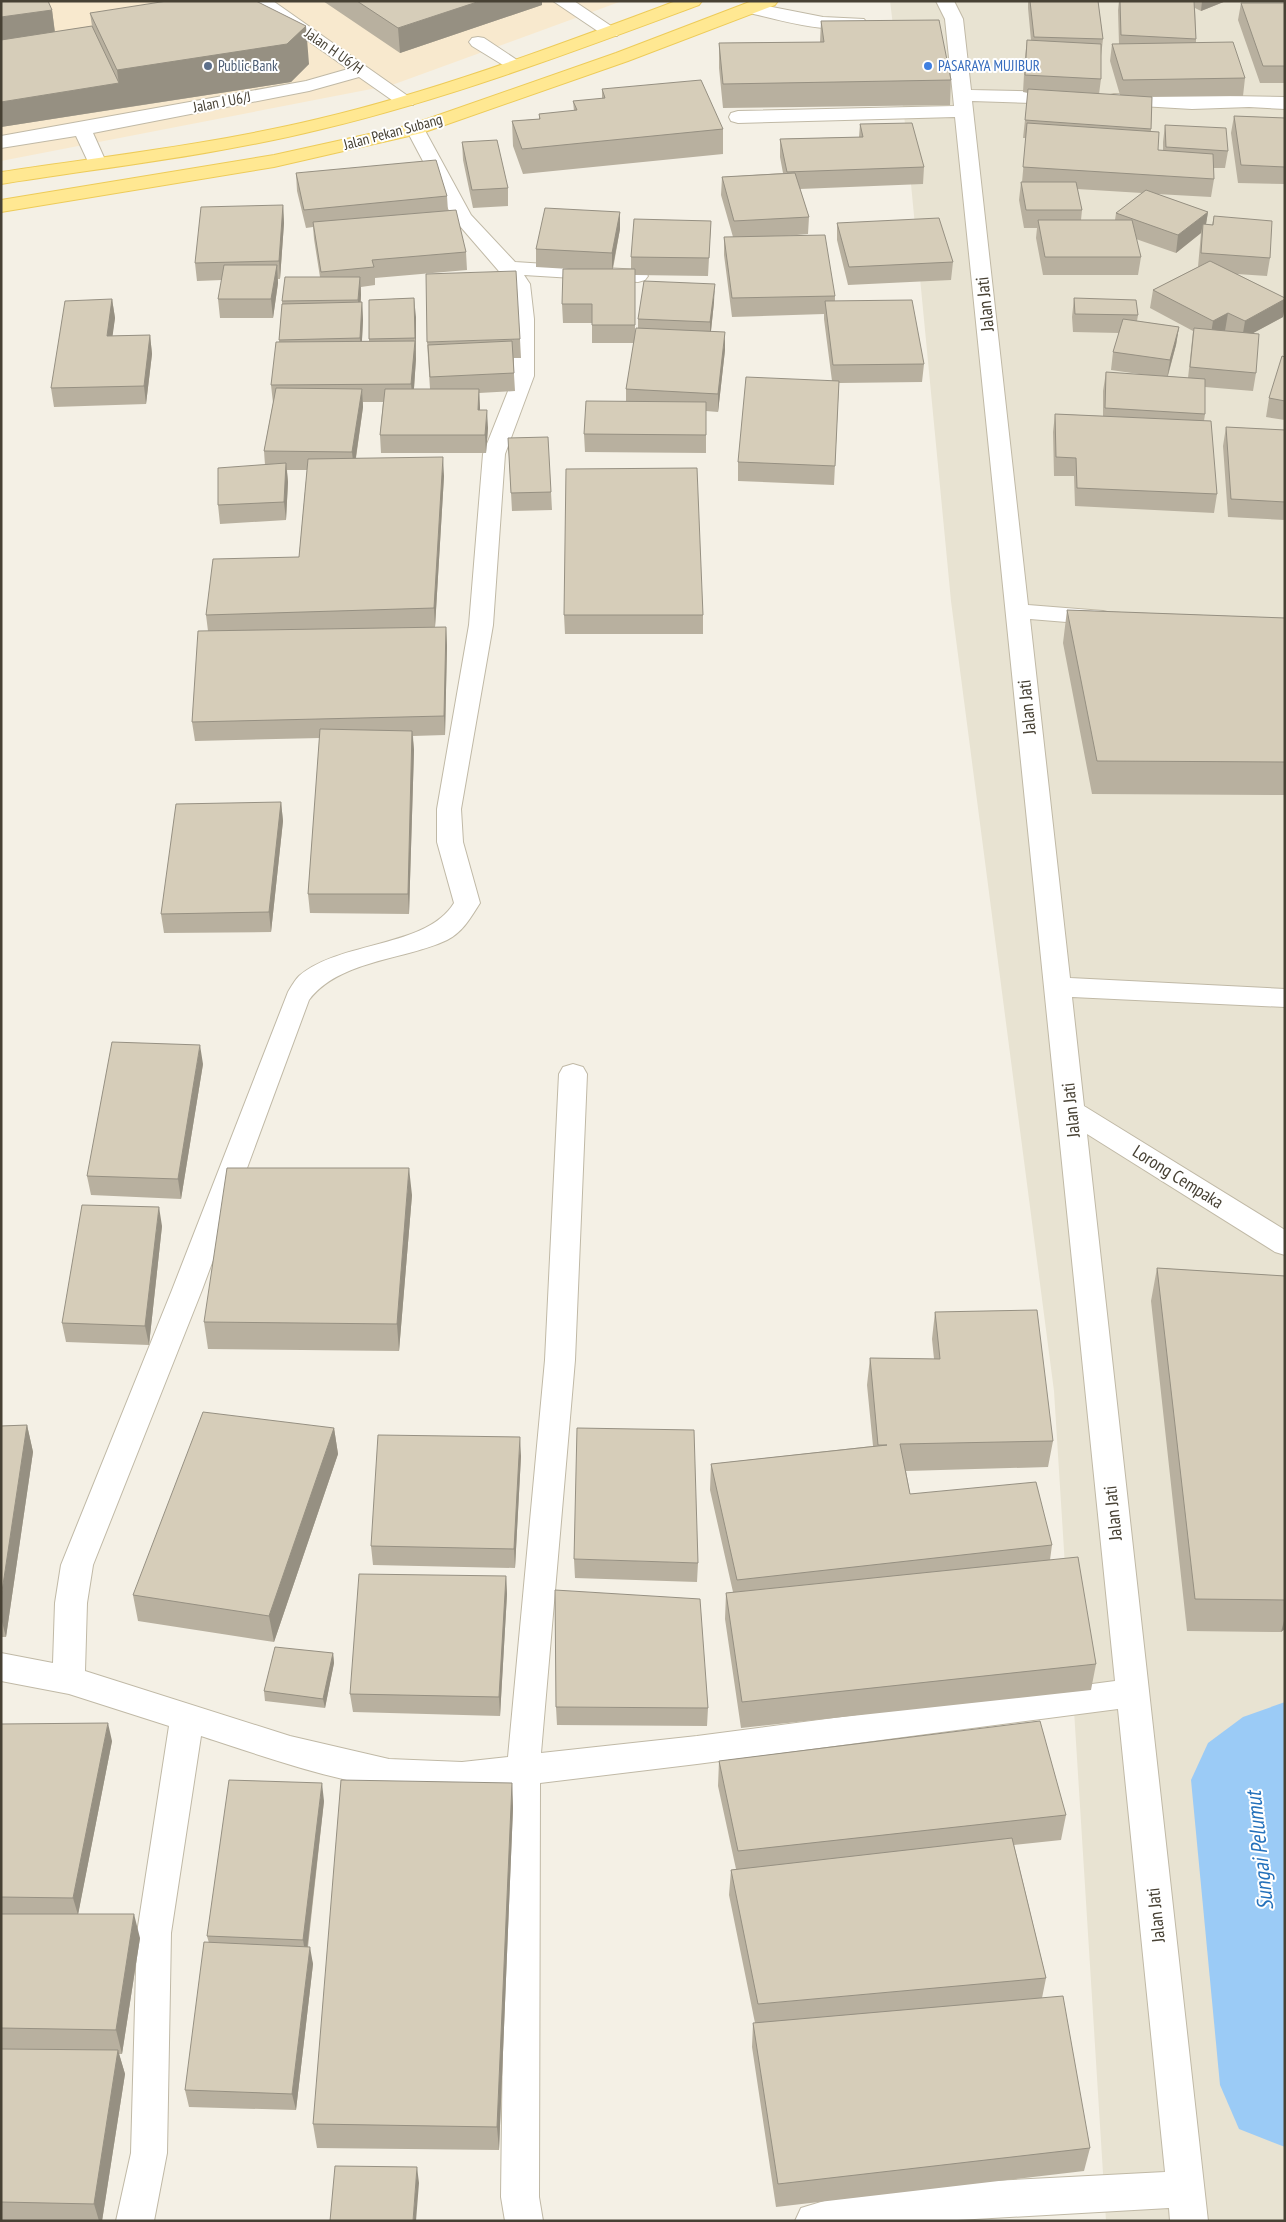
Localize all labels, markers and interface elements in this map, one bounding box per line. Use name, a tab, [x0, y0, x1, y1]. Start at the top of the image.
street label: Jalan H U6/H	[301, 23, 367, 78]
place label: Public Bank	[218, 56, 278, 75]
place label: PASARAYA MUJIBUR	[938, 56, 1040, 75]
marker: Public Bank	[202, 60, 214, 72]
marker: PASARAYA MUJIBUR	[922, 60, 934, 72]
street label: Jalan J U6/J	[191, 87, 252, 117]
street label: Jalan Pekan Subang	[340, 109, 444, 154]
street label: Jalan Jati	[970, 275, 999, 334]
street label: Jalan Jati	[1012, 678, 1041, 737]
street label: Jalan Jati	[1056, 1081, 1085, 1140]
street label: Lorong Cempaka	[1129, 1140, 1228, 1214]
street label: Jalan Jati	[1098, 1484, 1127, 1543]
water label: Sungai Pelumut	[1239, 1787, 1279, 1912]
street label: Jalan Jati	[1141, 1886, 1170, 1945]

